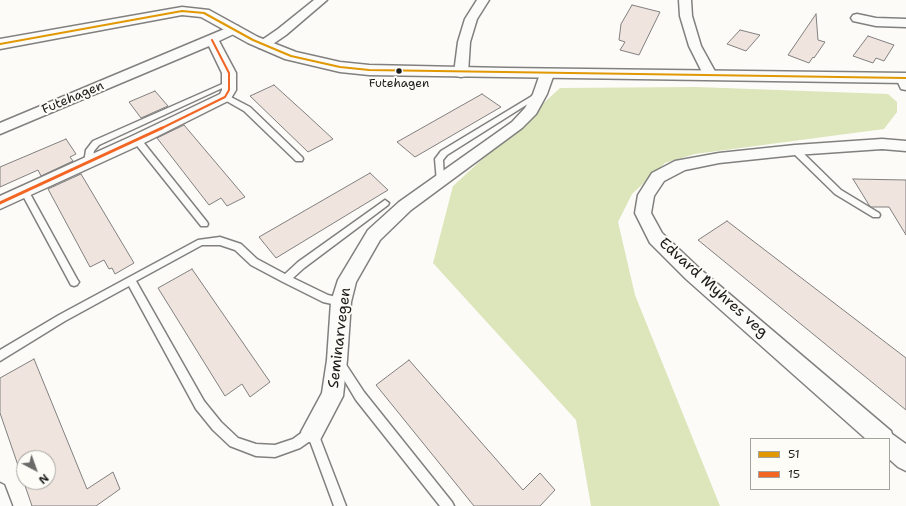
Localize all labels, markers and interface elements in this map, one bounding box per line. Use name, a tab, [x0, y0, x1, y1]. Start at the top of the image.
marker: Futehagen	[394, 66, 404, 76]
place label: Futehagen	[369, 77, 429, 91]
street label: Futehagen	[40, 78, 106, 118]
street label: Edvard Myhres veg	[655, 234, 771, 342]
street label: Seminarvegen	[325, 287, 355, 389]
legend	[750, 438, 890, 490]
text: 51	[788, 446, 800, 462]
north arrow	[16, 450, 56, 490]
text: 15	[788, 466, 800, 482]
text: N	[35, 470, 52, 487]

